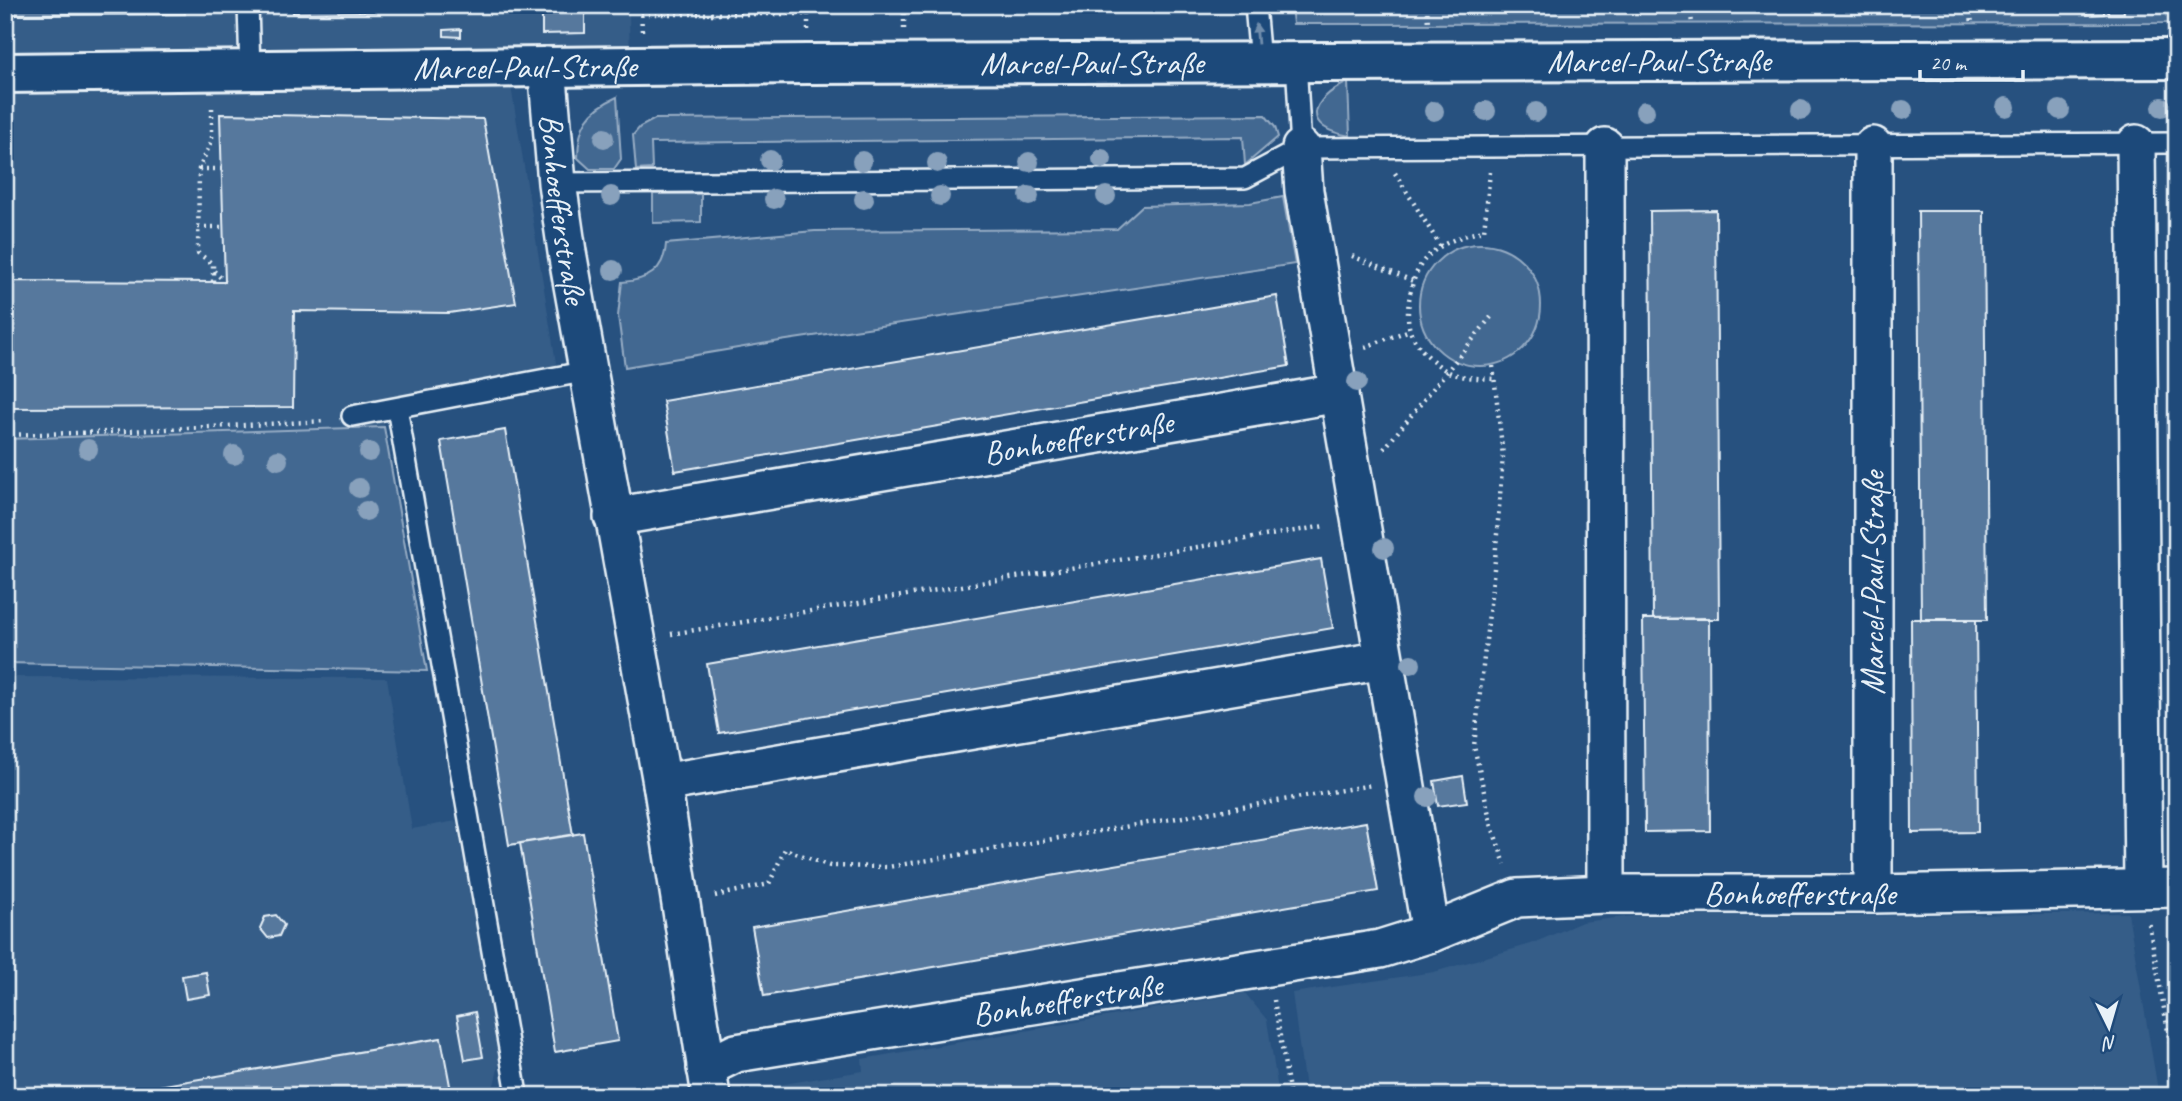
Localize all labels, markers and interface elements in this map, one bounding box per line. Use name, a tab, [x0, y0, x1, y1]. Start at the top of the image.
one-way arrow	[1251, 23, 1262, 45]
scale bar	[1920, 38, 2023, 82]
street label: Marcel-Paul-Straße	[1547, 39, 1773, 82]
street label: Marcel-Paul-Straße	[980, 42, 1206, 84]
street label: Marcel-Paul-Straße	[413, 45, 639, 89]
text: 20 m	[1930, 50, 1968, 76]
street label: Bonhoefferstraße	[530, 112, 597, 310]
street label: Bonhoefferstraße	[980, 400, 1178, 474]
street label: Marcel-Paul-Straße	[1852, 469, 1894, 695]
street label: Bonhoefferstraße	[1704, 873, 1898, 915]
street label: Bonhoefferstraße	[969, 963, 1167, 1036]
north arrow	[2074, 992, 2144, 1062]
text: N	[2100, 1030, 2117, 1056]

